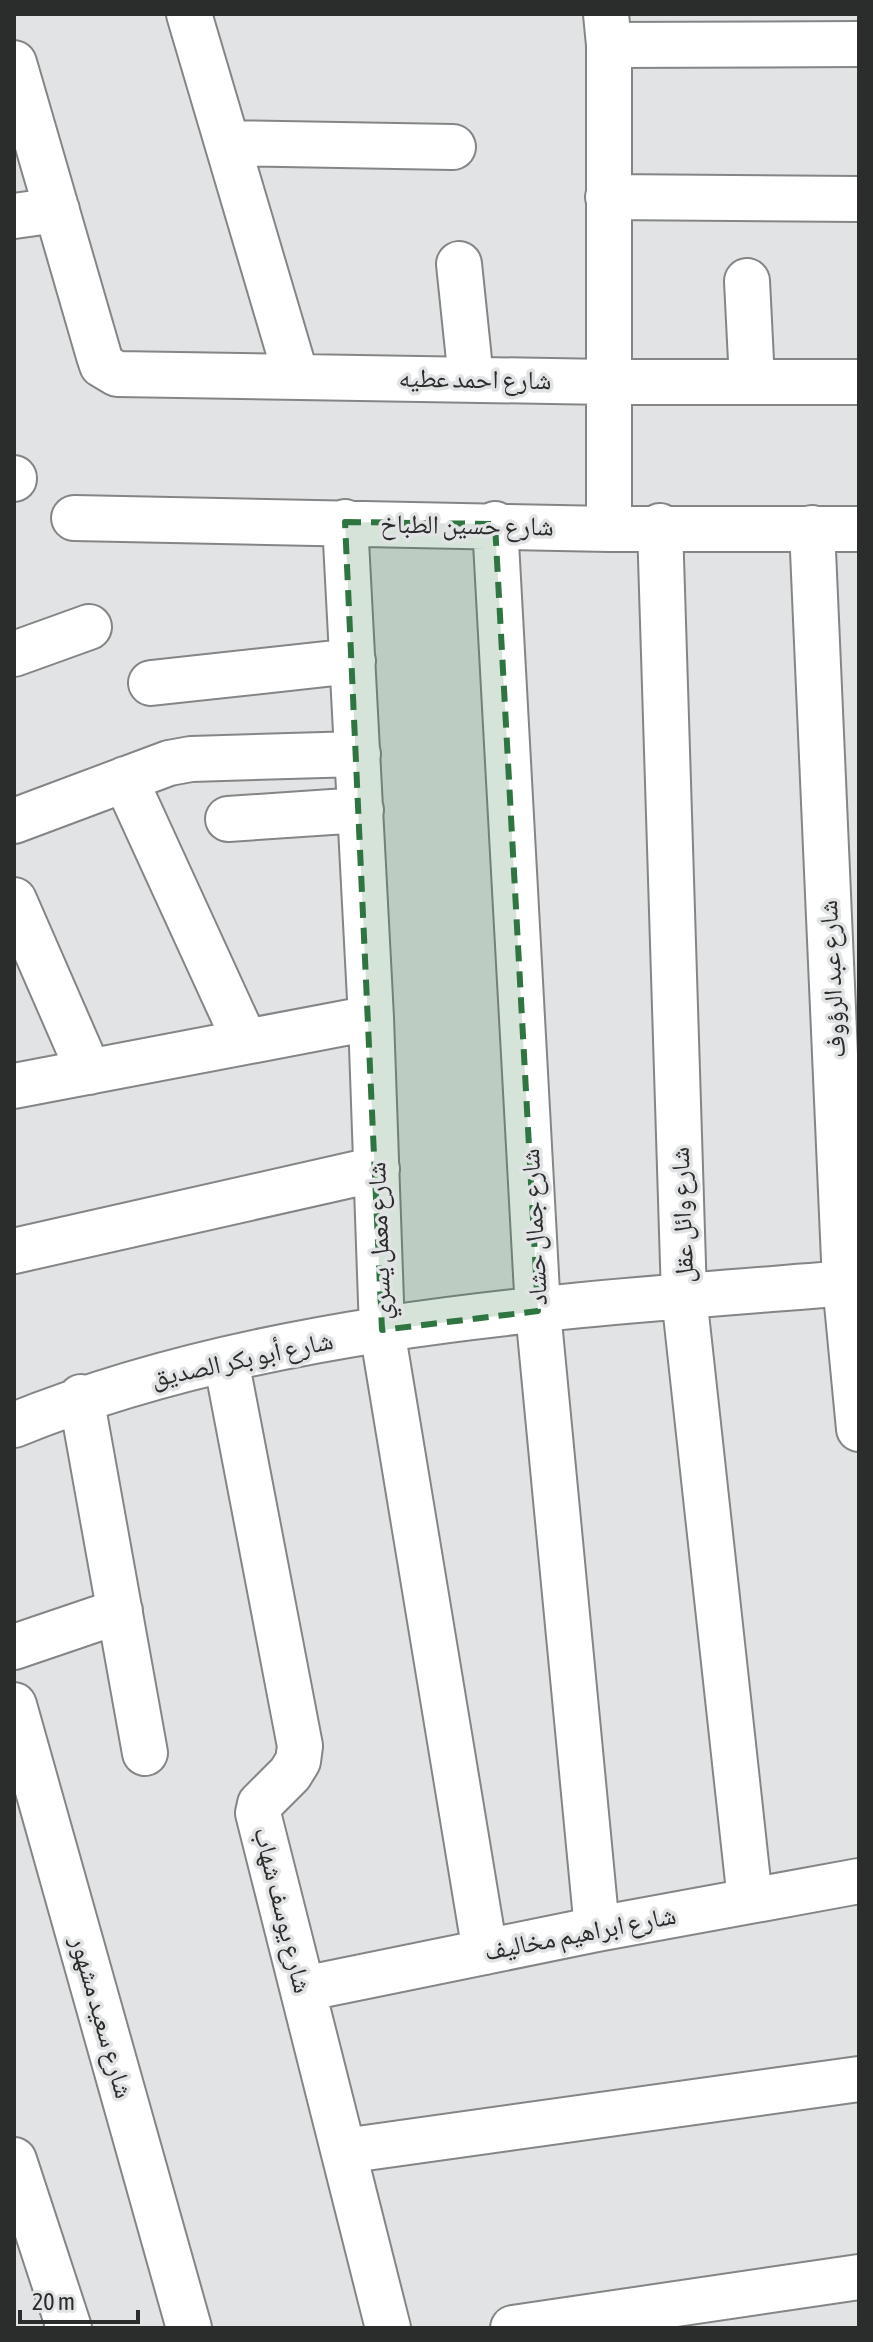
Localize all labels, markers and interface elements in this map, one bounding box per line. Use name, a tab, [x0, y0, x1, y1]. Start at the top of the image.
street label: شارع احمد عطيه	[398, 363, 552, 396]
street label: شارع حسين الطباخ	[380, 508, 554, 543]
street label: شارع عبد الرؤوف	[813, 899, 852, 1059]
street label: شارع وائل عقل	[665, 1146, 700, 1283]
street label: شارع جمال حشاد	[515, 1148, 554, 1306]
street label: شارع معمل يسري	[361, 1161, 402, 1320]
street label: شارع أبو بكر الصديق	[148, 1324, 336, 1394]
street label: شارع يوسف شهاب	[247, 1824, 318, 1996]
street label: شارع ابراهيم مخاليف	[482, 1900, 679, 1968]
street label: شارع سعيد مشهور	[63, 1931, 139, 2102]
scale bar	[20, 2274, 138, 2324]
text: 20 m	[32, 2288, 75, 2315]

